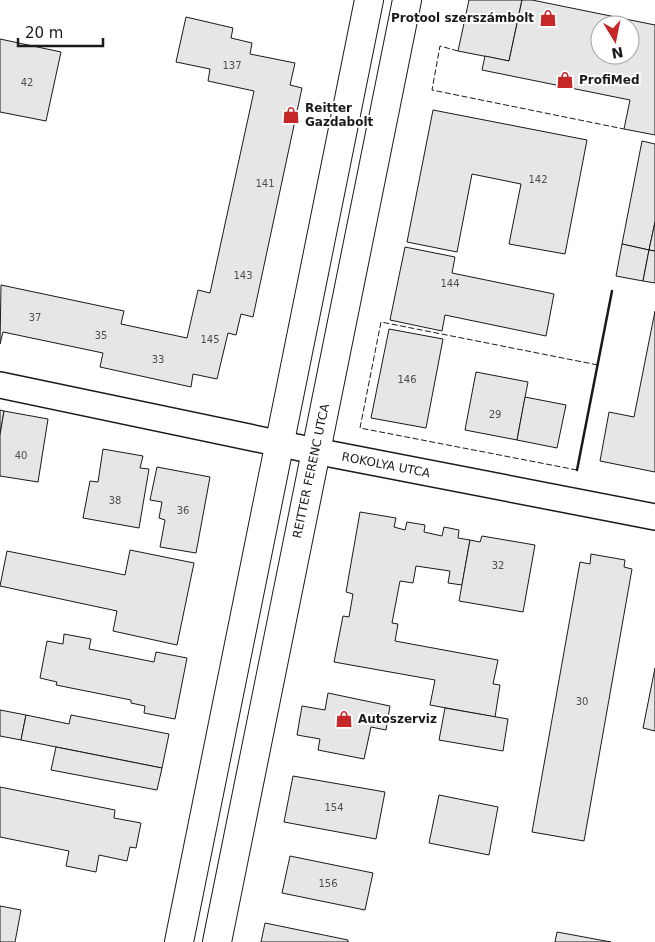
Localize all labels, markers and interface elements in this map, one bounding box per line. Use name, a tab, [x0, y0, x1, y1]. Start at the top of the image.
shop icon: Protool szerszámbolt	[538, 8, 558, 28]
place label: Protool szerszámbolt	[391, 11, 534, 25]
scale bar	[18, 15, 102, 47]
north arrow	[590, 15, 640, 65]
text: 20 m	[25, 24, 63, 42]
text: N	[610, 44, 624, 62]
house number: 137	[222, 60, 242, 71]
shop icon: ProfiMed	[555, 70, 575, 90]
place label: ProfiMed	[579, 73, 640, 87]
house number: 42	[21, 77, 33, 88]
place label: Reitter Gazdabolt	[305, 101, 374, 129]
shop icon: Reitter Gazdabolt	[281, 105, 301, 125]
house number: 142	[528, 174, 548, 185]
house number: 141	[255, 178, 275, 189]
house number: 143	[233, 270, 253, 281]
house number: 144	[440, 278, 460, 289]
house number: 37	[29, 312, 41, 323]
house number: 35	[95, 330, 107, 341]
house number: 145	[200, 334, 220, 345]
house number: 33	[152, 354, 164, 365]
house number: 146	[397, 374, 417, 385]
street label: REITTER FERENC UTCA	[290, 402, 332, 540]
house number: 29	[489, 409, 501, 420]
house number: 40	[15, 450, 27, 461]
street label: ROKOLYA UTCA	[341, 450, 432, 481]
house number: 38	[109, 495, 121, 506]
house number: 36	[177, 505, 189, 516]
house number: 32	[492, 560, 504, 571]
house number: 30	[576, 696, 588, 707]
shop icon: Autoszerviz	[334, 709, 354, 729]
place label: Autoszerviz	[358, 712, 437, 726]
house number: 154	[324, 802, 344, 813]
house number: 156	[318, 878, 338, 889]

